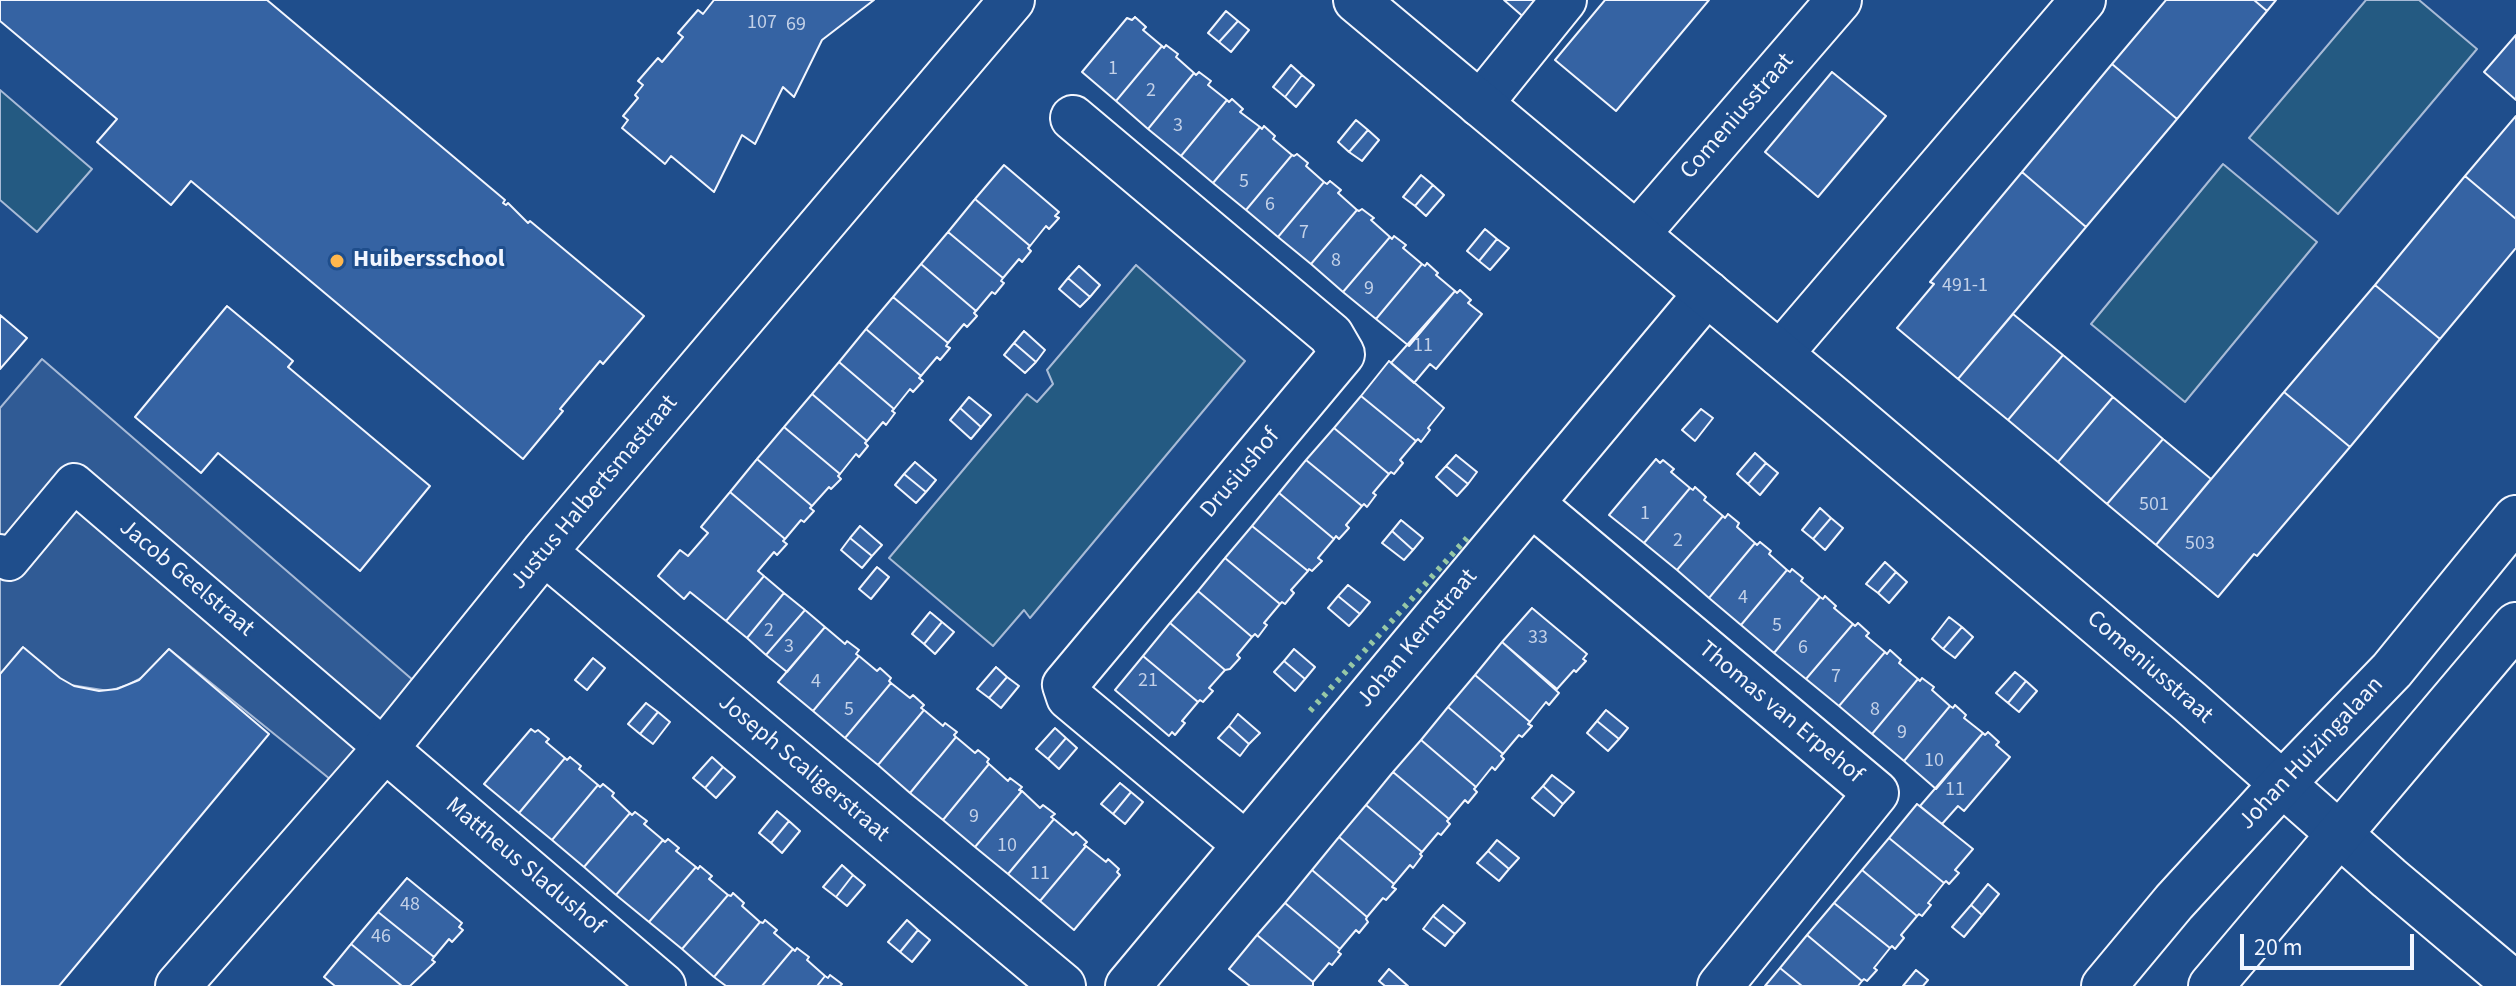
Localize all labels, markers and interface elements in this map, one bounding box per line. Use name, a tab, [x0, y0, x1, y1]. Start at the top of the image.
house number: 107	[747, 12, 777, 36]
house number: 69	[786, 14, 806, 38]
street label: Comeniusstraat	[1675, 48, 1801, 186]
house number: 1	[1108, 58, 1118, 82]
house number: 2	[1146, 80, 1156, 104]
house number: 3	[1173, 115, 1183, 139]
house number: 5	[1239, 171, 1249, 195]
house number: 6	[1265, 194, 1275, 218]
house number: 7	[1299, 222, 1309, 246]
place label: Huibersschool	[353, 247, 505, 275]
house number: 8	[1331, 250, 1341, 274]
marker: Huibersschool	[328, 252, 346, 270]
house number: 491-1	[1942, 275, 1988, 299]
house number: 9	[1364, 278, 1374, 302]
house number: 11	[1413, 335, 1433, 359]
street label: Justus Halbertsmastraat	[505, 390, 685, 596]
street label: Drusiushof	[1195, 423, 1287, 525]
house number: 501	[2139, 494, 2169, 518]
house number: 1	[1640, 503, 1650, 527]
street label: Jacob Geelstraat	[113, 514, 259, 644]
house number: 2	[1673, 530, 1683, 554]
house number: 503	[2185, 533, 2215, 557]
street label: Johan Kernstraat	[1352, 564, 1484, 714]
house number: 4	[1738, 587, 1748, 611]
street label: Comeniusstraat	[2080, 605, 2218, 731]
house number: 5	[1772, 615, 1782, 639]
house number: 2	[764, 620, 774, 644]
house number: 33	[1528, 627, 1548, 651]
house number: 3	[784, 636, 794, 660]
street label: Thomas van Erpehof	[1692, 636, 1868, 790]
house number: 6	[1798, 637, 1808, 661]
house number: 7	[1831, 666, 1841, 690]
house number: 21	[1138, 670, 1158, 694]
house number: 4	[811, 671, 821, 695]
street label: Johan Huizingalaan	[2234, 672, 2390, 836]
street label: Joseph Scaligerstraat	[712, 689, 894, 849]
house number: 5	[844, 699, 854, 723]
house number: 8	[1870, 699, 1880, 723]
house number: 9	[1897, 722, 1907, 746]
house number: 10	[1924, 750, 1944, 774]
house number: 11	[1945, 779, 1965, 803]
street label: Mattheus Sladushof	[439, 792, 609, 942]
house number: 9	[969, 806, 979, 830]
house number: 10	[997, 835, 1017, 859]
house number: 11	[1030, 863, 1050, 887]
house number: 48	[400, 894, 420, 918]
scale bar	[2244, 918, 2418, 968]
house number: 46	[371, 926, 391, 950]
text: 20 m	[2254, 930, 2303, 965]

